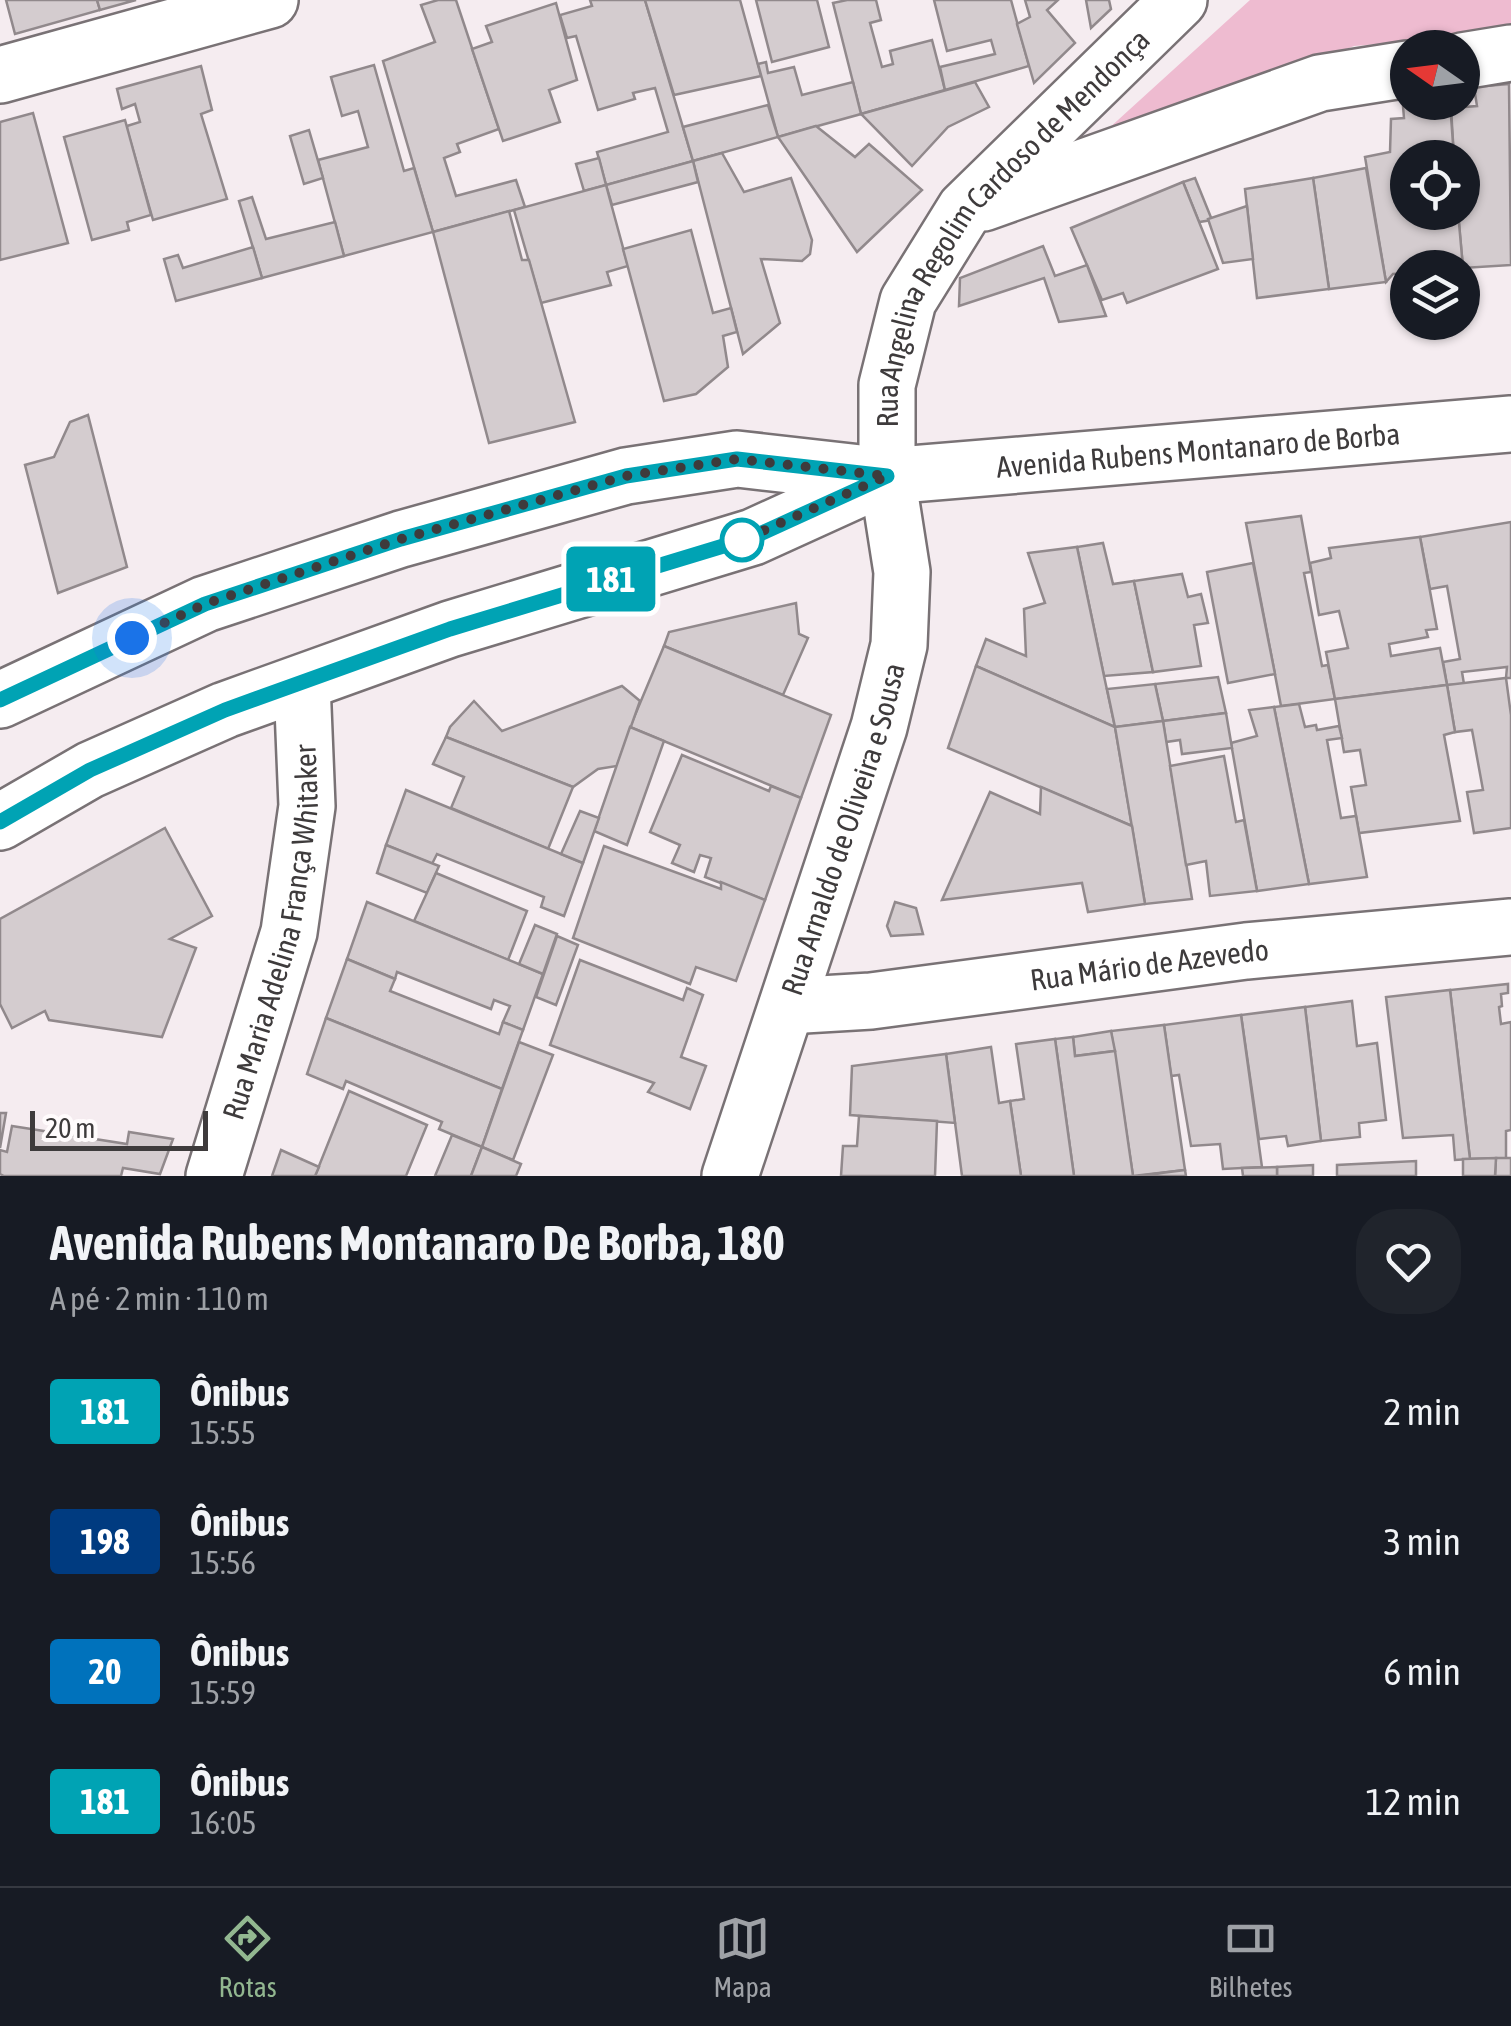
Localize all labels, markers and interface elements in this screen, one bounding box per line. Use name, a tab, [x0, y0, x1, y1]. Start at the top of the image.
street label: Rua Angelina Regolim Cardoso de Mendonça	[870, 22, 1156, 428]
north arrow	[1390, 30, 1480, 120]
map controls	[1390, 30, 1480, 340]
button: locate	[1390, 140, 1480, 230]
button: layers	[1390, 250, 1480, 340]
street label: Avenida Rubens Montanaro de Borba	[995, 416, 1401, 484]
unlabelled marker	[721, 519, 763, 561]
line badge: 181	[554, 546, 668, 612]
text: 181	[586, 559, 636, 599]
your location	[107, 613, 157, 663]
street label: Rua Arnaldo de Oliveira e Sousa	[774, 660, 911, 999]
street label: Rua Maria Adelina França Whitaker	[215, 743, 324, 1124]
street label: Rua Mário de Azevedo	[1028, 932, 1270, 997]
scale bar	[30, 1106, 208, 1150]
text: 20 m	[45, 1112, 95, 1144]
button: heart	[1356, 1209, 1461, 1314]
text: Avenida Rubens Montanaro De Borba, 180	[50, 1215, 785, 1270]
text: A pé · 2 min · 110 m	[50, 1280, 269, 1317]
text: Ônibus	[190, 1371, 289, 1414]
text: 2 min	[1383, 1390, 1461, 1433]
text: 181	[80, 1391, 130, 1431]
text: 15:55	[190, 1414, 256, 1451]
text: Ônibus	[190, 1501, 289, 1544]
text: 3 min	[1383, 1520, 1461, 1563]
text: 198	[80, 1521, 130, 1561]
text: 15:56	[190, 1544, 256, 1581]
text: Ônibus	[190, 1631, 289, 1674]
text: 6 min	[1383, 1650, 1461, 1693]
text: 20	[89, 1651, 121, 1691]
text: 15:59	[190, 1674, 256, 1711]
text: Ônibus	[190, 1761, 289, 1804]
text: 12 min	[1366, 1780, 1461, 1823]
text: 181	[80, 1781, 130, 1821]
text: 16:05	[190, 1804, 257, 1841]
tab: Rotas	[218, 1911, 277, 2003]
tab: Mapa	[714, 1911, 772, 2003]
tab: Bilhetes	[1209, 1911, 1292, 2003]

